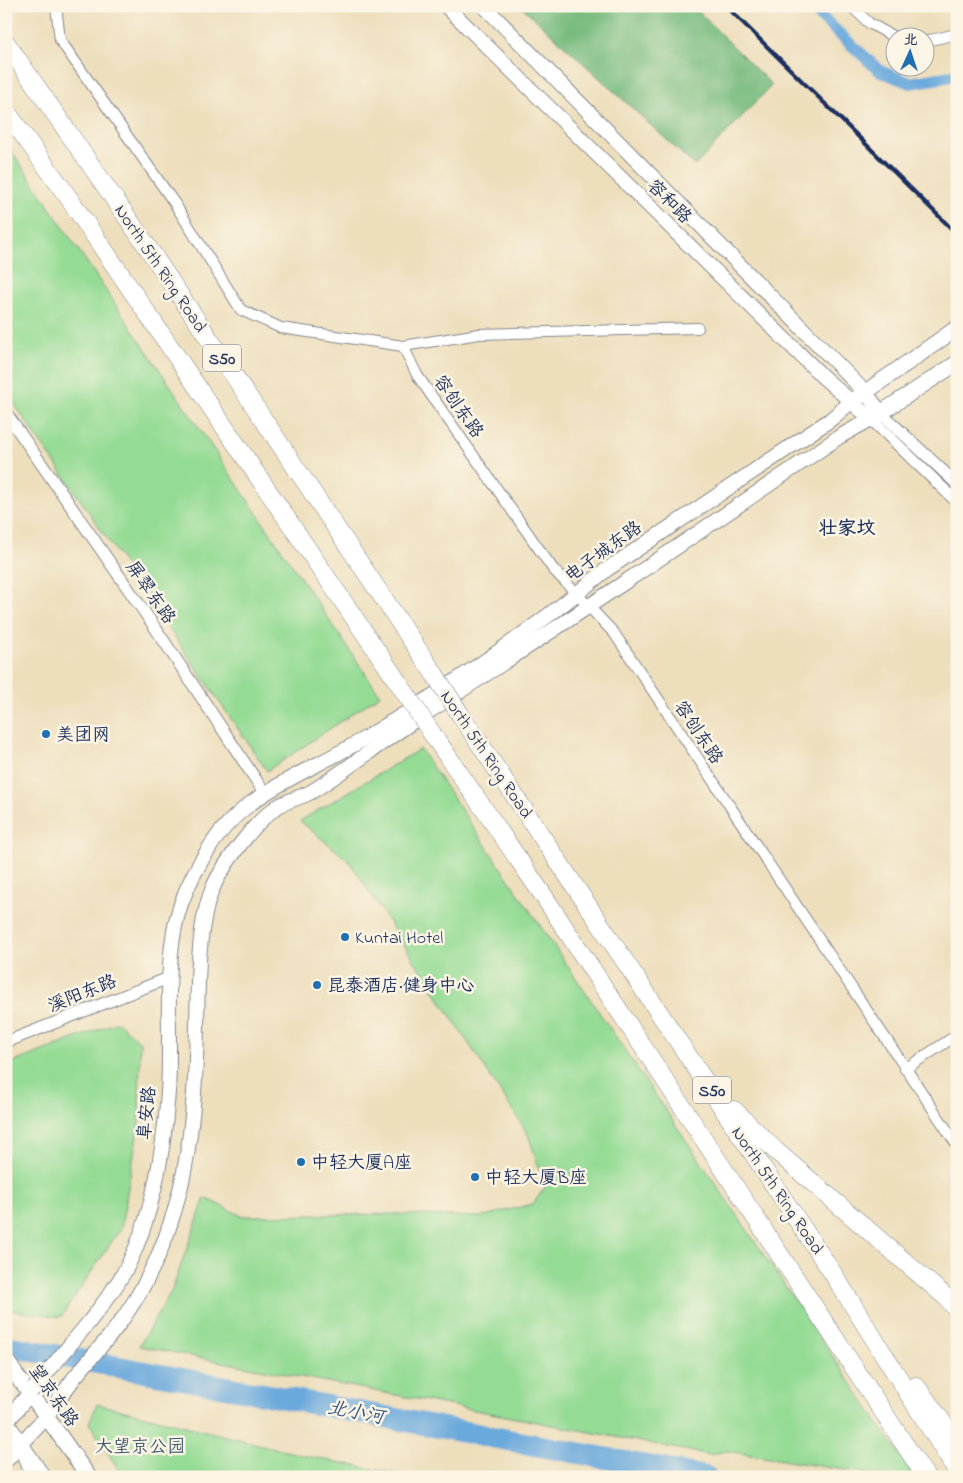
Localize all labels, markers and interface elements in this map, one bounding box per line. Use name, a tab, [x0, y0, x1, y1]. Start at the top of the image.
north arrow	[886, 28, 936, 78]
text: 北	[903, 30, 918, 51]
street label: 容和路	[640, 174, 697, 231]
street label: North 5th Ring Road	[106, 200, 212, 339]
road number: S50	[203, 344, 241, 372]
street label: 容创东路	[426, 370, 489, 444]
street label: 电子城东路	[560, 516, 648, 590]
district label: 壮家坟	[818, 516, 876, 543]
street label: 屏翠东路	[118, 556, 181, 630]
street label: North 5th Ring Road	[432, 686, 538, 825]
street label: 容创东路	[666, 696, 728, 770]
place label: 美团网	[56, 723, 110, 749]
marker: 美团网	[40, 728, 52, 740]
place label: Kuntai Hotel	[355, 926, 443, 952]
marker: Kuntai Hotel	[339, 931, 351, 943]
street label: 溪阳东路	[45, 969, 121, 1020]
place label: 昆泰酒店·健身中心	[327, 974, 475, 1000]
marker: 昆泰酒店·健身中心	[311, 979, 323, 991]
road number: S50	[693, 1076, 731, 1104]
street label: 阜安路	[132, 1085, 164, 1141]
street label: North 5th Ring Road	[723, 1122, 829, 1261]
place label: 中轻大厦A座	[311, 1151, 412, 1177]
marker: 中轻大厦A座	[295, 1156, 307, 1168]
place label: 中轻大厦B座	[485, 1166, 587, 1192]
marker: 中轻大厦B座	[469, 1171, 481, 1183]
street label: 望京东路	[21, 1359, 84, 1433]
water label: 北小河	[325, 1395, 389, 1433]
park label: 大望京公园	[95, 1435, 185, 1461]

